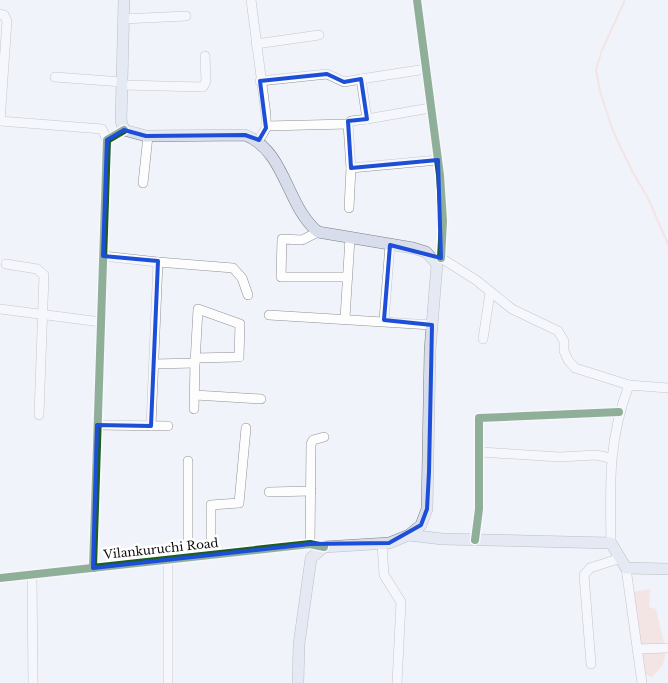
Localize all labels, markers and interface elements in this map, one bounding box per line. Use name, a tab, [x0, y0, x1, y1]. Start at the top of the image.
street label: Vilankuruchi Road	[102, 535, 219, 562]

